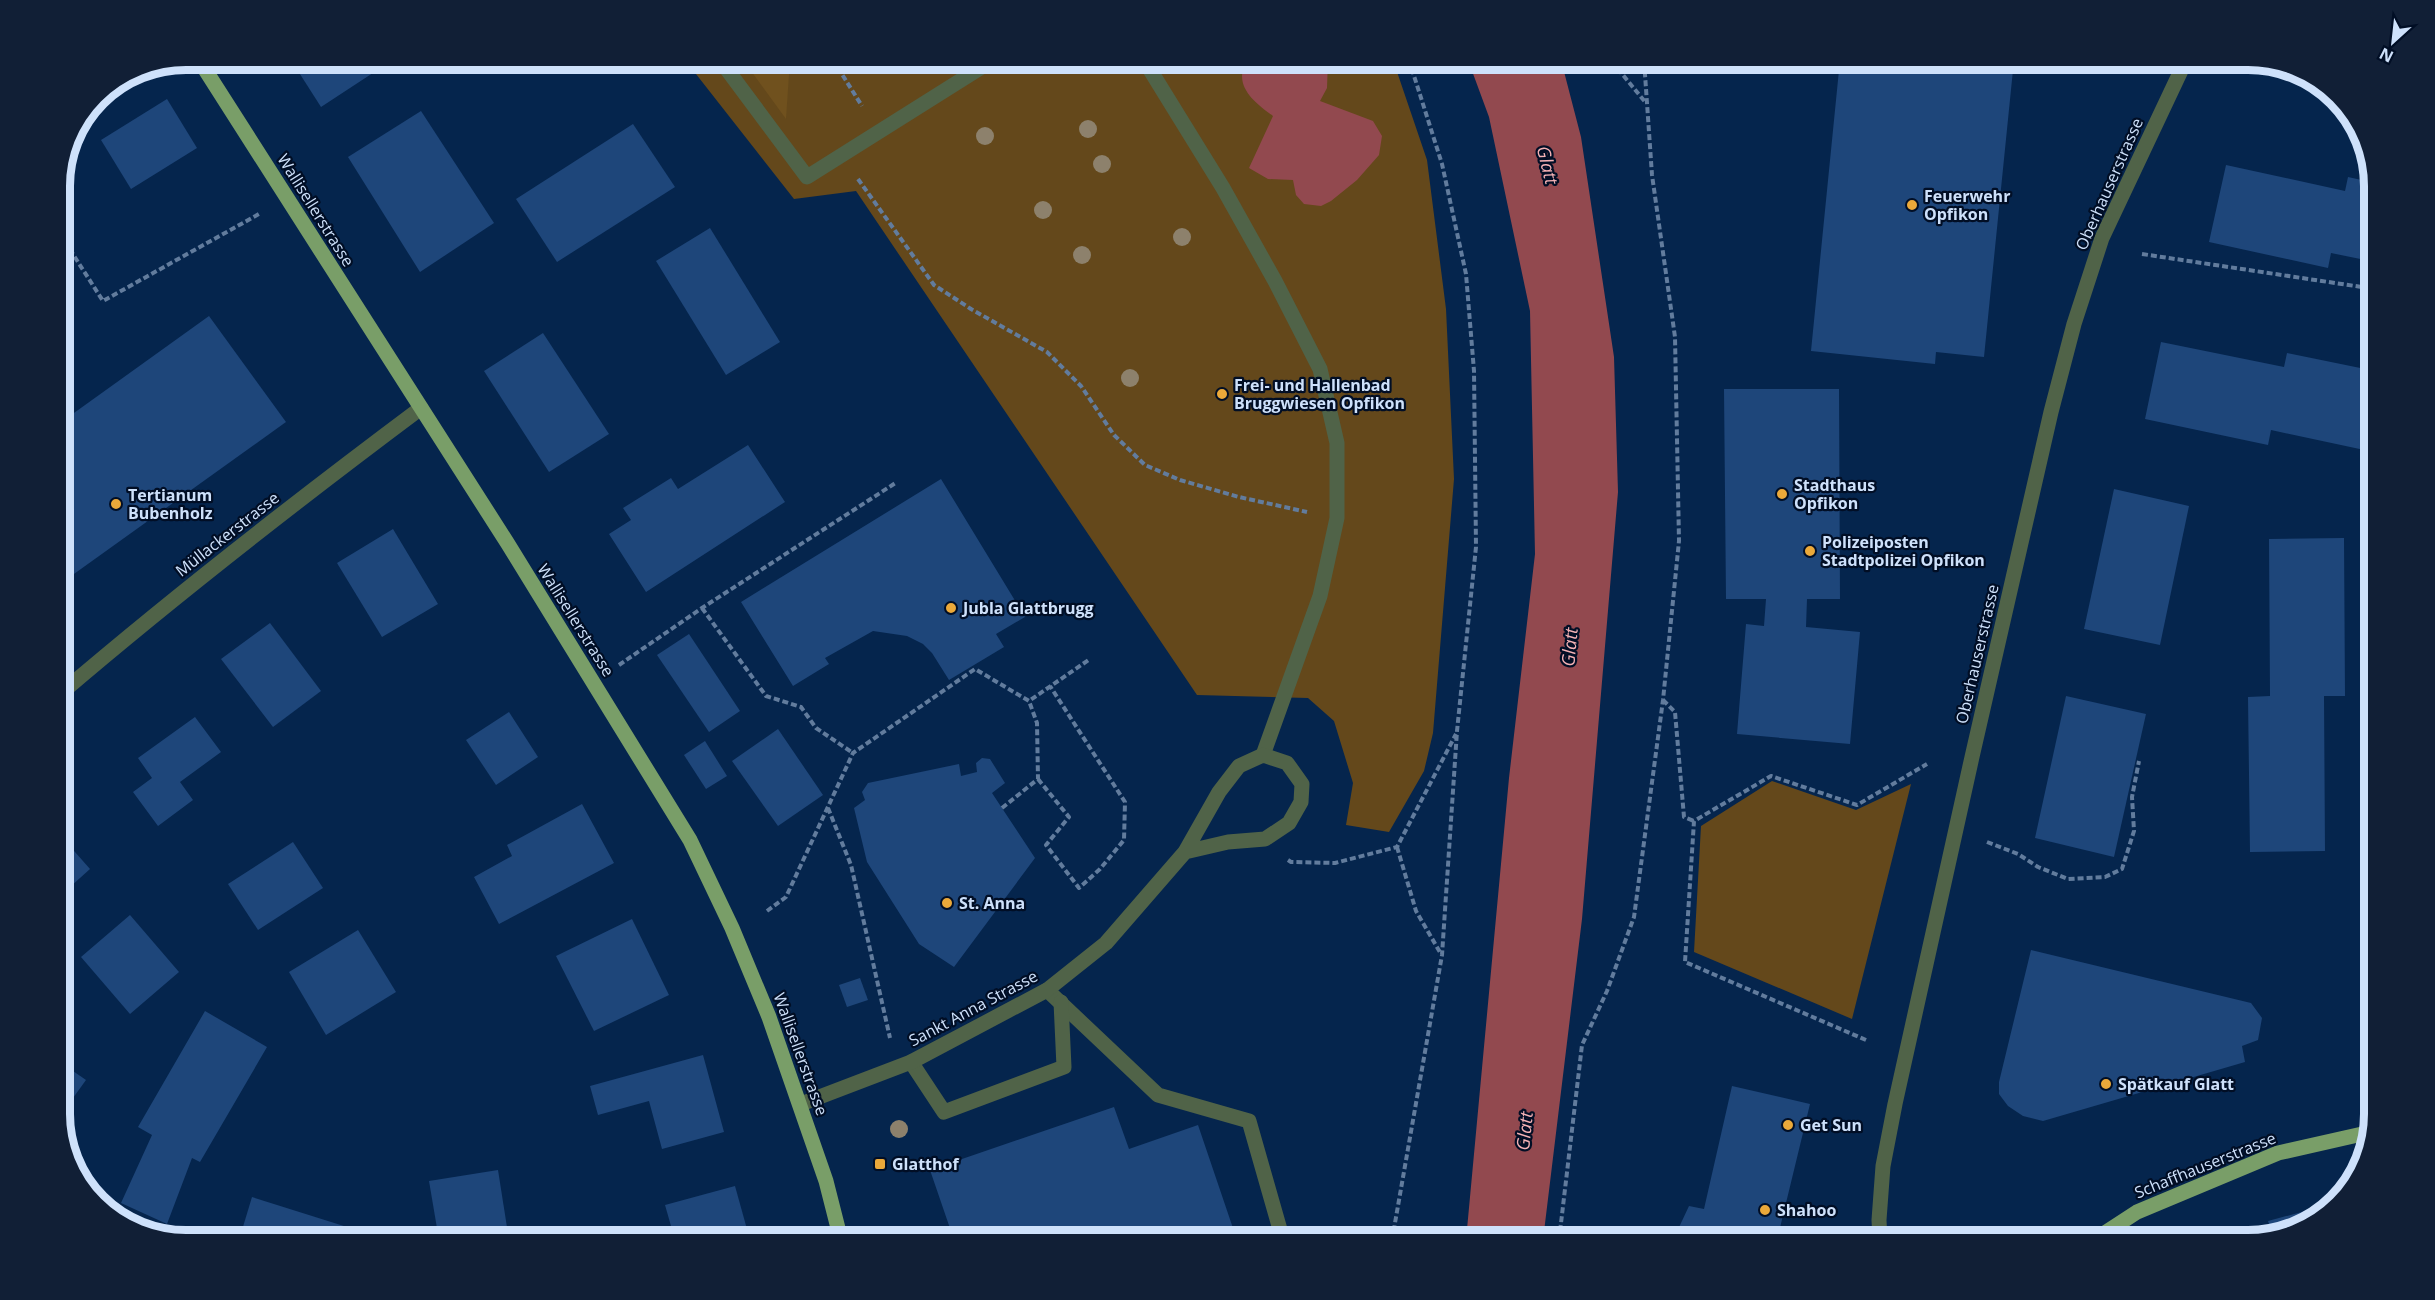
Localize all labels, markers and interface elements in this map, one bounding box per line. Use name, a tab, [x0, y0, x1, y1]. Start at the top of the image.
north arrow	[2363, 12, 2423, 72]
text: N	[2375, 43, 2397, 68]
street label: Oberhauserstrasse	[2070, 114, 2148, 254]
water label: Glatt	[1532, 143, 1565, 188]
street label: Wallisellerstrasse	[272, 149, 360, 271]
place label: Feuerwehr Opfikon	[1924, 185, 2010, 225]
marker: Feuerwehr Opfikon	[1905, 198, 1919, 212]
place label: Frei- und Hallenbad Bruggwiesen Opfikon	[1234, 374, 1405, 414]
marker: Frei- und Hallenbad Bruggwiesen Opfikon	[1215, 387, 1229, 401]
place label: Stadthaus Opfikon	[1794, 474, 1875, 514]
place label: Tertianum Bubenholz	[128, 484, 213, 524]
street label: Müllackerstrasse	[171, 487, 283, 581]
marker: Stadthaus Opfikon	[1775, 487, 1789, 501]
marker: Tertianum Bubenholz	[109, 497, 123, 511]
place label: Polizeiposten Stadtpolizei Opfikon	[1822, 531, 1985, 571]
marker: Polizeiposten Stadtpolizei Opfikon	[1803, 544, 1817, 558]
street label: Wallisellerstrasse	[532, 559, 620, 681]
street label: Oberhauserstrasse	[1950, 582, 2004, 726]
place label: Jubla Glattbrugg	[961, 597, 1094, 619]
marker: Jubla Glattbrugg	[944, 601, 958, 615]
water label: Glatt	[1555, 626, 1583, 667]
place label: St. Anna	[959, 892, 1025, 914]
marker: St. Anna	[940, 896, 954, 910]
street label: Sankt Anna Strasse	[905, 965, 1041, 1051]
street label: Wallisellerstrasse	[769, 990, 833, 1118]
place label: Spätkauf Glatt	[2118, 1073, 2234, 1095]
marker: Spätkauf Glatt	[2099, 1077, 2113, 1091]
water label: Glatt	[1510, 1109, 1538, 1152]
place label: Get Sun	[1800, 1114, 1862, 1136]
marker: Get Sun	[1781, 1118, 1795, 1132]
street label: Schaffhauserstrasse	[2131, 1127, 2279, 1203]
place label: Glatthof	[892, 1153, 959, 1175]
marker: Glatthof	[873, 1157, 887, 1171]
place label: Shahoo	[1777, 1199, 1836, 1221]
marker: Shahoo	[1758, 1203, 1772, 1217]

